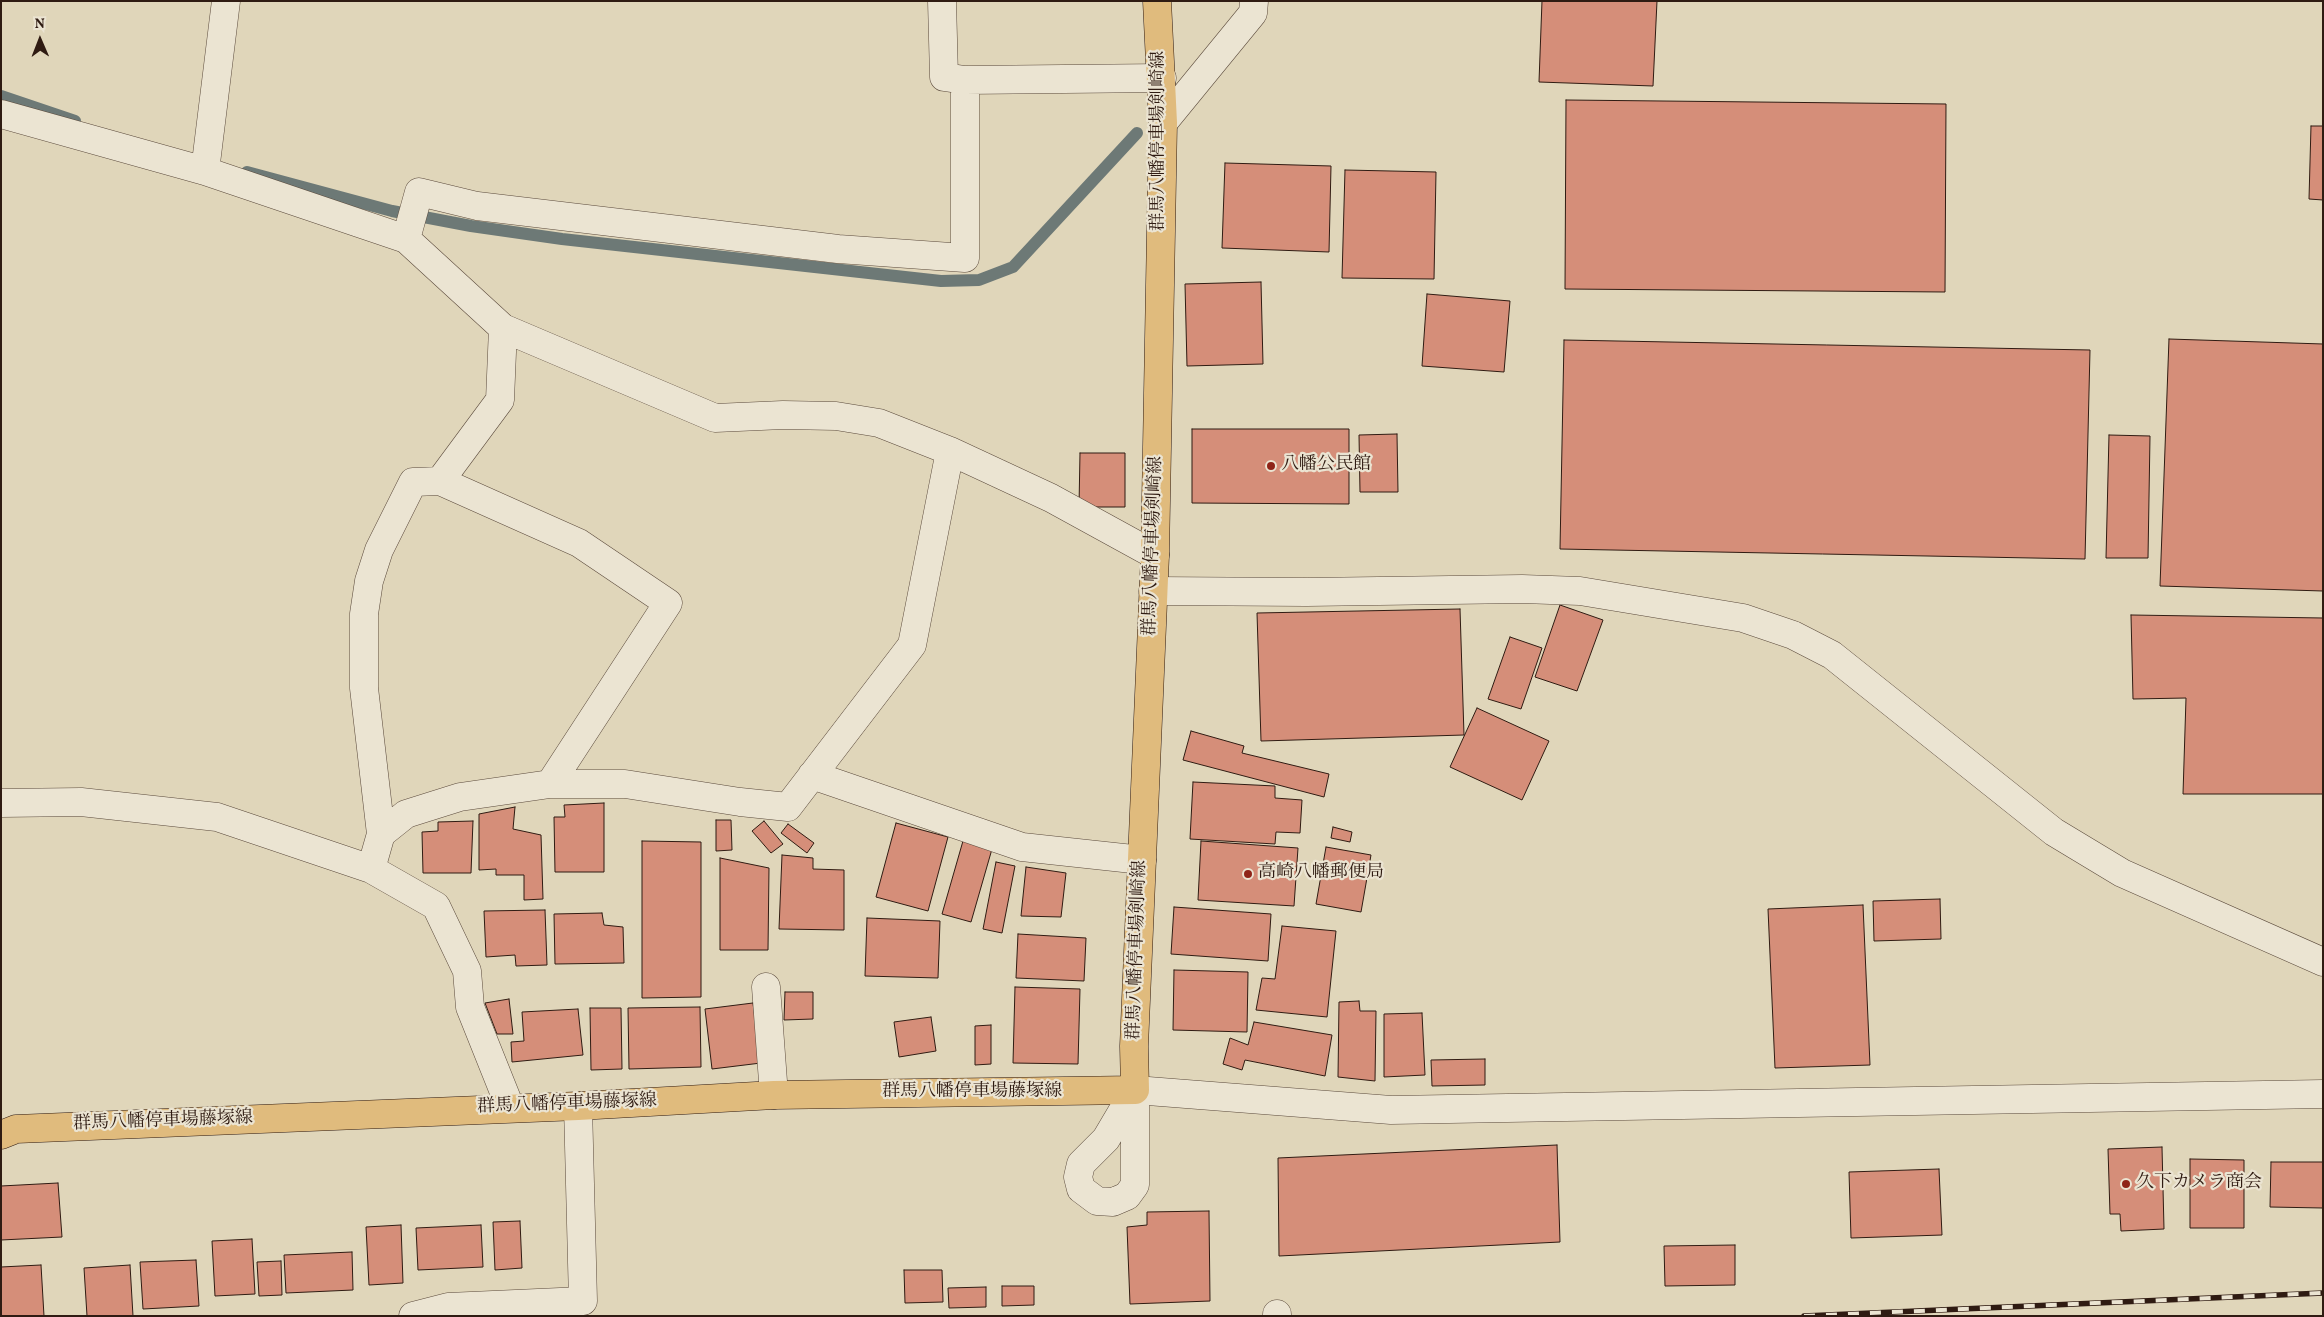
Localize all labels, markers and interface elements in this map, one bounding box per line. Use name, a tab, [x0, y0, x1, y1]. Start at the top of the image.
north arrow	[15, 15, 65, 65]
text: N	[34, 15, 45, 34]
street label: 群馬八幡停車場剣崎線	[1149, 51, 1171, 231]
place label: 八幡公民館	[1281, 455, 1371, 477]
street label: 群馬八幡停車場剣崎線	[1140, 456, 1168, 636]
marker: 八幡公民館	[1265, 460, 1277, 472]
street label: 群馬八幡停車場剣崎線	[1124, 860, 1152, 1040]
place label: 高崎八幡郵便局	[1258, 863, 1384, 885]
marker: 高崎八幡郵便局	[1242, 868, 1254, 880]
street label: 群馬八幡停車場藤塚線	[882, 1082, 1062, 1104]
street label: 群馬八幡停車場藤塚線	[477, 1091, 657, 1119]
street label: 群馬八幡停車場藤塚線	[73, 1108, 253, 1136]
place label: 久下カメラ商会	[2136, 1173, 2262, 1195]
marker: 久下カメラ商会	[2120, 1178, 2132, 1190]

